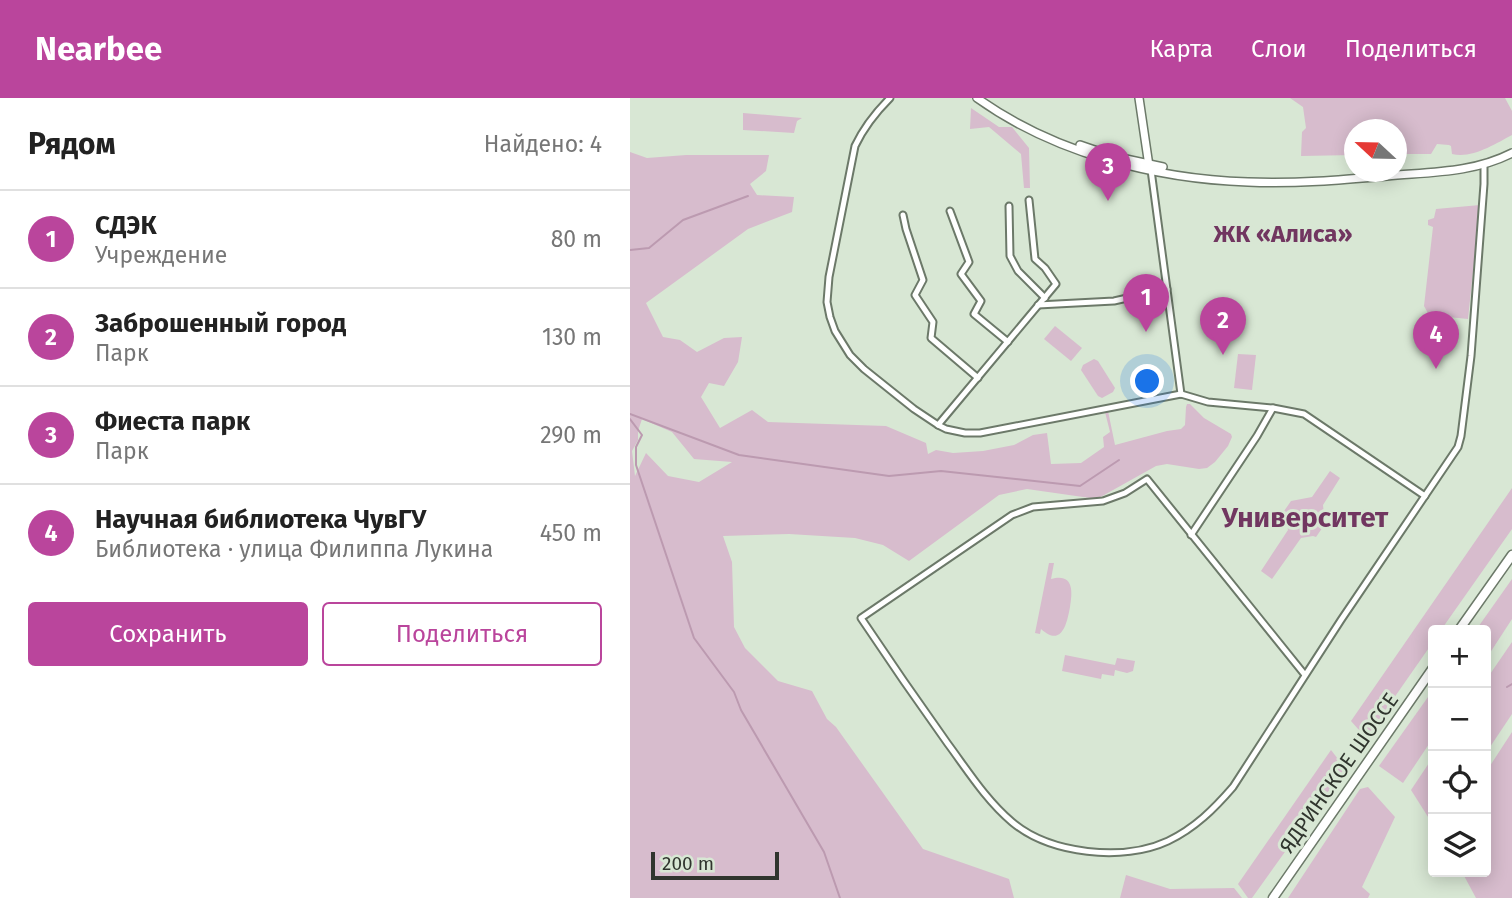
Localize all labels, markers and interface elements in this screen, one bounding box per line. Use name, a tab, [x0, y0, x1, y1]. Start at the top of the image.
text: Nearbee	[35, 29, 162, 69]
text: Карта	[1149, 35, 1213, 63]
text: Слои	[1251, 35, 1307, 63]
text: Поделиться	[1345, 35, 1477, 63]
north arrow	[1344, 119, 1407, 182]
text: Рядом	[28, 126, 116, 162]
text: Найдено: 4	[484, 130, 602, 158]
pin: 3	[1085, 143, 1131, 201]
text: СДЭК	[95, 210, 157, 241]
district label: ЖК «Алиса»	[1213, 220, 1352, 248]
text: 1	[46, 225, 56, 253]
text: 80 m	[551, 225, 602, 253]
text: Учреждение	[95, 241, 227, 269]
pin: 1	[1123, 274, 1169, 332]
pin: 2	[1200, 297, 1246, 355]
text: Заброшенный город	[95, 308, 346, 339]
pin: 4	[1413, 311, 1459, 369]
text: 2	[45, 323, 57, 351]
text: 130 m	[542, 323, 602, 351]
text: Парк	[95, 339, 149, 367]
your location	[1130, 364, 1164, 398]
text: Фиеста парк	[95, 406, 250, 437]
text: 3	[45, 421, 57, 449]
text: 290 m	[540, 421, 602, 449]
text: Парк	[95, 437, 149, 465]
district label: Университет	[1221, 501, 1389, 534]
text: Научная библиотека ЧувГУ	[95, 504, 426, 535]
text: 4	[45, 519, 58, 547]
text: 450 m	[540, 519, 602, 547]
text: Библиотека · улица Филиппа Лукина	[95, 535, 493, 563]
button: Сохранить	[28, 602, 308, 666]
button: Поделиться	[322, 602, 602, 666]
map controls	[1428, 625, 1491, 877]
button: +	[1428, 625, 1491, 688]
street label: ЯДРИНСКОЕ ШОССЕ	[1274, 688, 1404, 858]
button: −	[1428, 688, 1491, 751]
button: locate	[1428, 751, 1491, 814]
button: layers	[1428, 814, 1491, 877]
scale bar	[651, 849, 779, 881]
text: 200 m	[662, 852, 714, 875]

